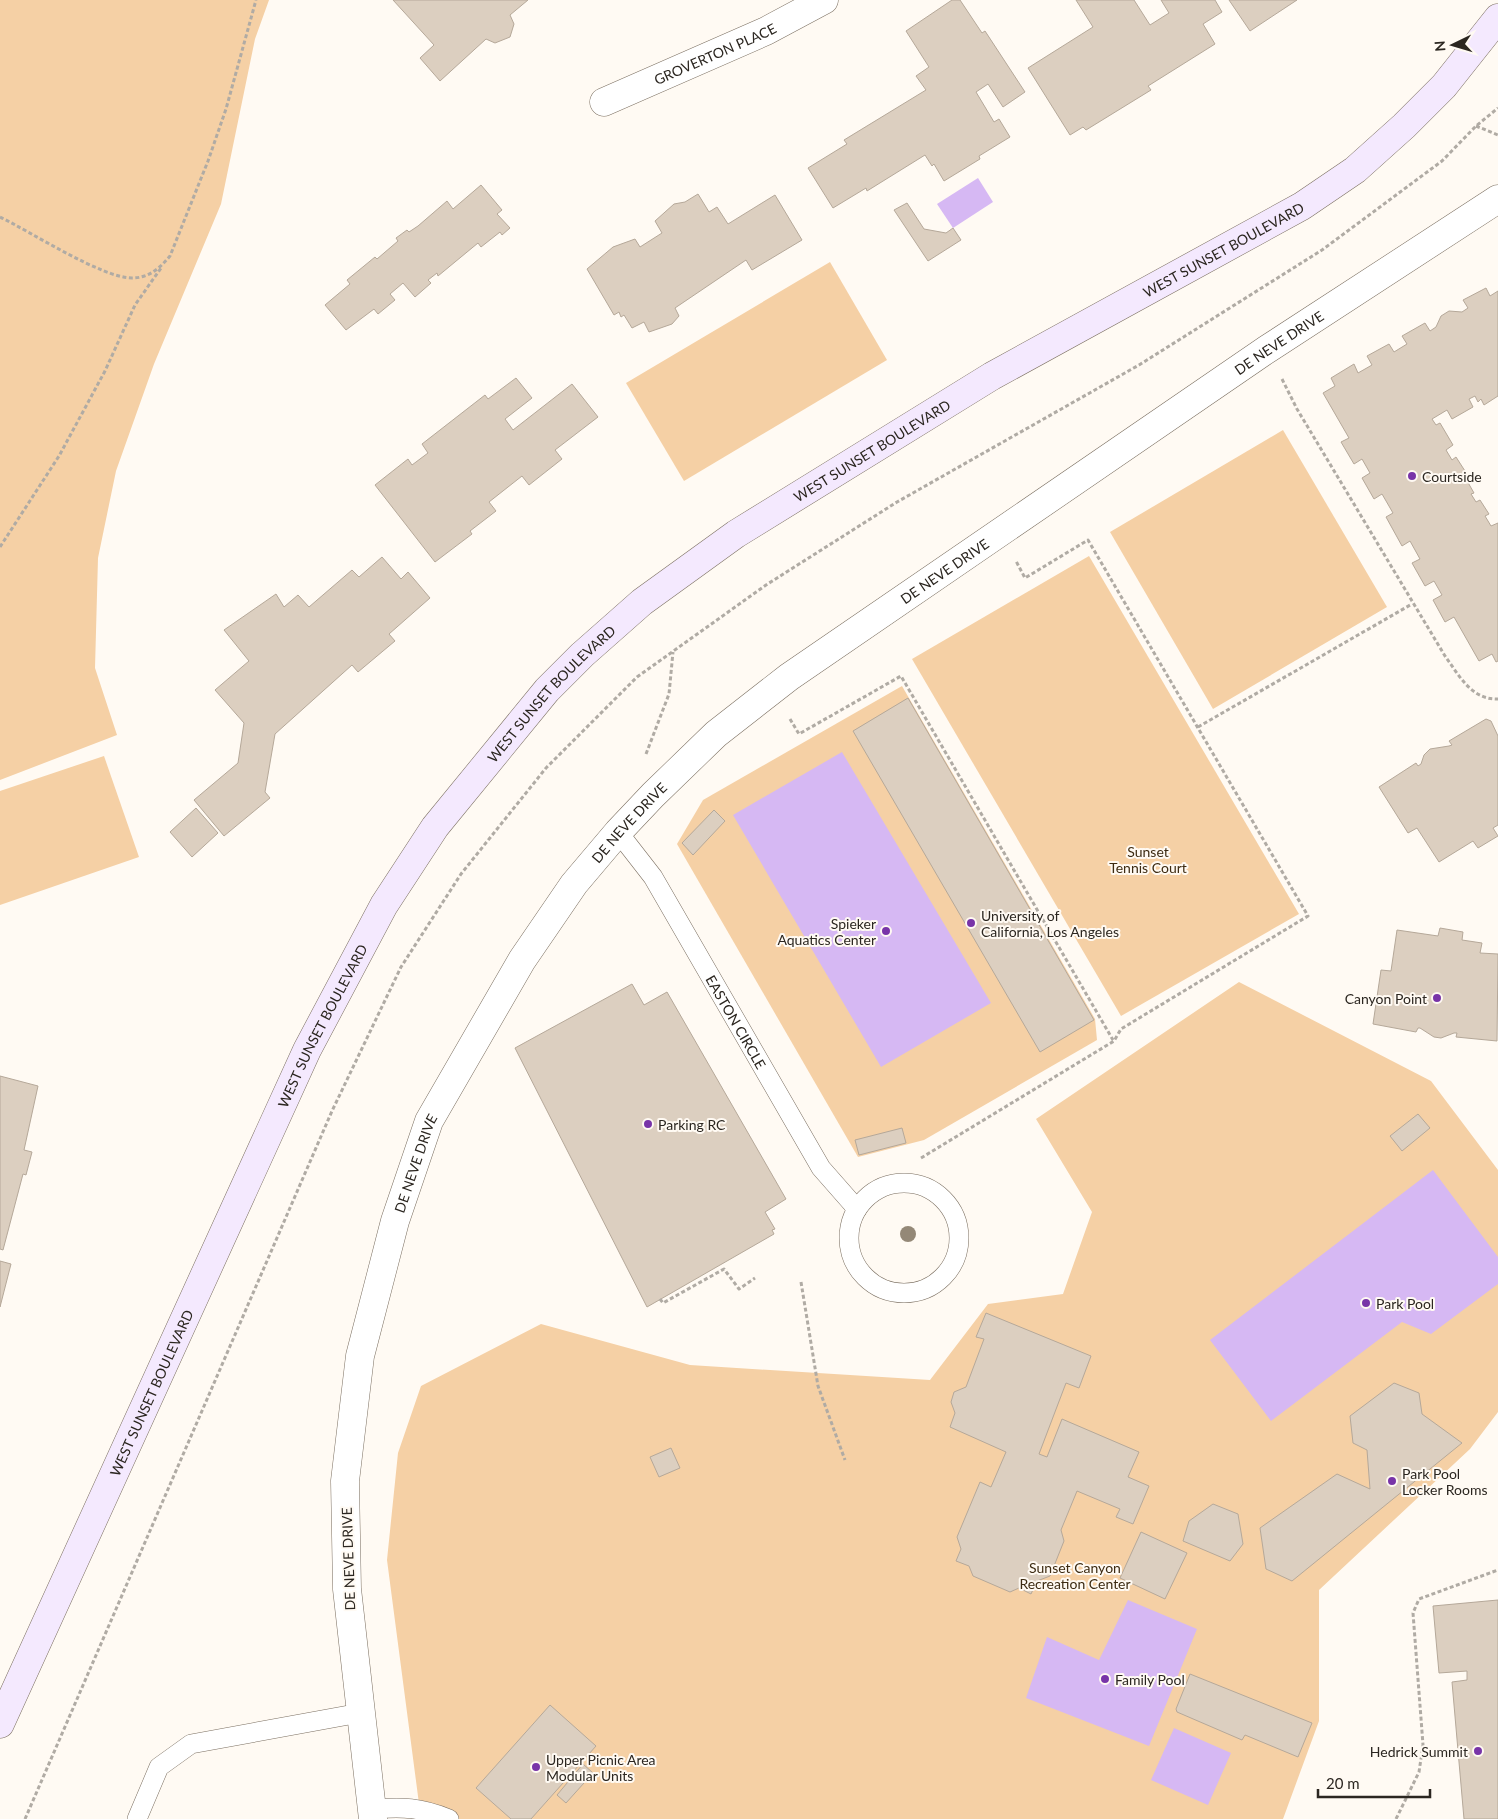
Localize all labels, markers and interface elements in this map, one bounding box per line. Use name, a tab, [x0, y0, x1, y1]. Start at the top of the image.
street label: GROVERTON PLACE	[651, 19, 779, 88]
north arrow	[1428, 20, 1478, 70]
text: N	[1431, 40, 1448, 52]
street label: WEST SUNSET BOULEVARD	[1140, 198, 1307, 300]
street label: DE NEVE DRIVE	[1231, 307, 1326, 378]
street label: WEST SUNSET BOULEVARD	[790, 395, 953, 505]
place label: Courtside	[1422, 468, 1482, 485]
marker: Courtside	[1406, 470, 1418, 482]
street label: DE NEVE DRIVE	[897, 534, 992, 607]
street label: WEST SUNSET BOULEVARD	[483, 621, 618, 765]
street label: DE NEVE DRIVE	[587, 778, 670, 866]
park label: Sunset Tennis Court	[1109, 843, 1187, 876]
place label: University of California, Los Angeles	[981, 907, 1119, 940]
place label: Spieker Aquatics Center	[777, 915, 876, 948]
marker: University of California, Los Angeles	[965, 917, 977, 929]
marker: Spieker Aquatics Center	[880, 925, 892, 937]
street label: WEST SUNSET BOULEVARD	[274, 941, 370, 1110]
street label: EASTON CIRCLE	[703, 972, 770, 1071]
place label: Canyon Point	[1345, 990, 1427, 1007]
marker: Canyon Point	[1431, 992, 1443, 1004]
street label: DE NEVE DRIVE	[390, 1111, 440, 1215]
place label: Parking RC	[658, 1116, 726, 1133]
marker: Parking RC	[642, 1118, 654, 1130]
place label: Park Pool	[1376, 1295, 1434, 1312]
marker: Park Pool	[1360, 1297, 1372, 1309]
street label: WEST SUNSET BOULEVARD	[106, 1307, 196, 1479]
place label: Park Pool Locker Rooms	[1402, 1465, 1488, 1498]
marker: Park Pool Locker Rooms	[1386, 1475, 1398, 1487]
street label: DE NEVE DRIVE	[338, 1507, 358, 1611]
park label: Sunset Canyon Recreation Center	[1019, 1559, 1131, 1592]
place label: Family Pool	[1115, 1671, 1185, 1688]
marker: Family Pool	[1099, 1673, 1111, 1685]
place label: Hedrick Summit	[1370, 1743, 1468, 1760]
marker: Hedrick Summit	[1472, 1745, 1484, 1757]
place label: Upper Picnic Area Modular Units	[546, 1751, 656, 1784]
marker: Upper Picnic Area Modular Units	[530, 1761, 542, 1773]
scale bar	[1318, 1766, 1430, 1798]
text: 20 m	[1326, 1774, 1360, 1792]

